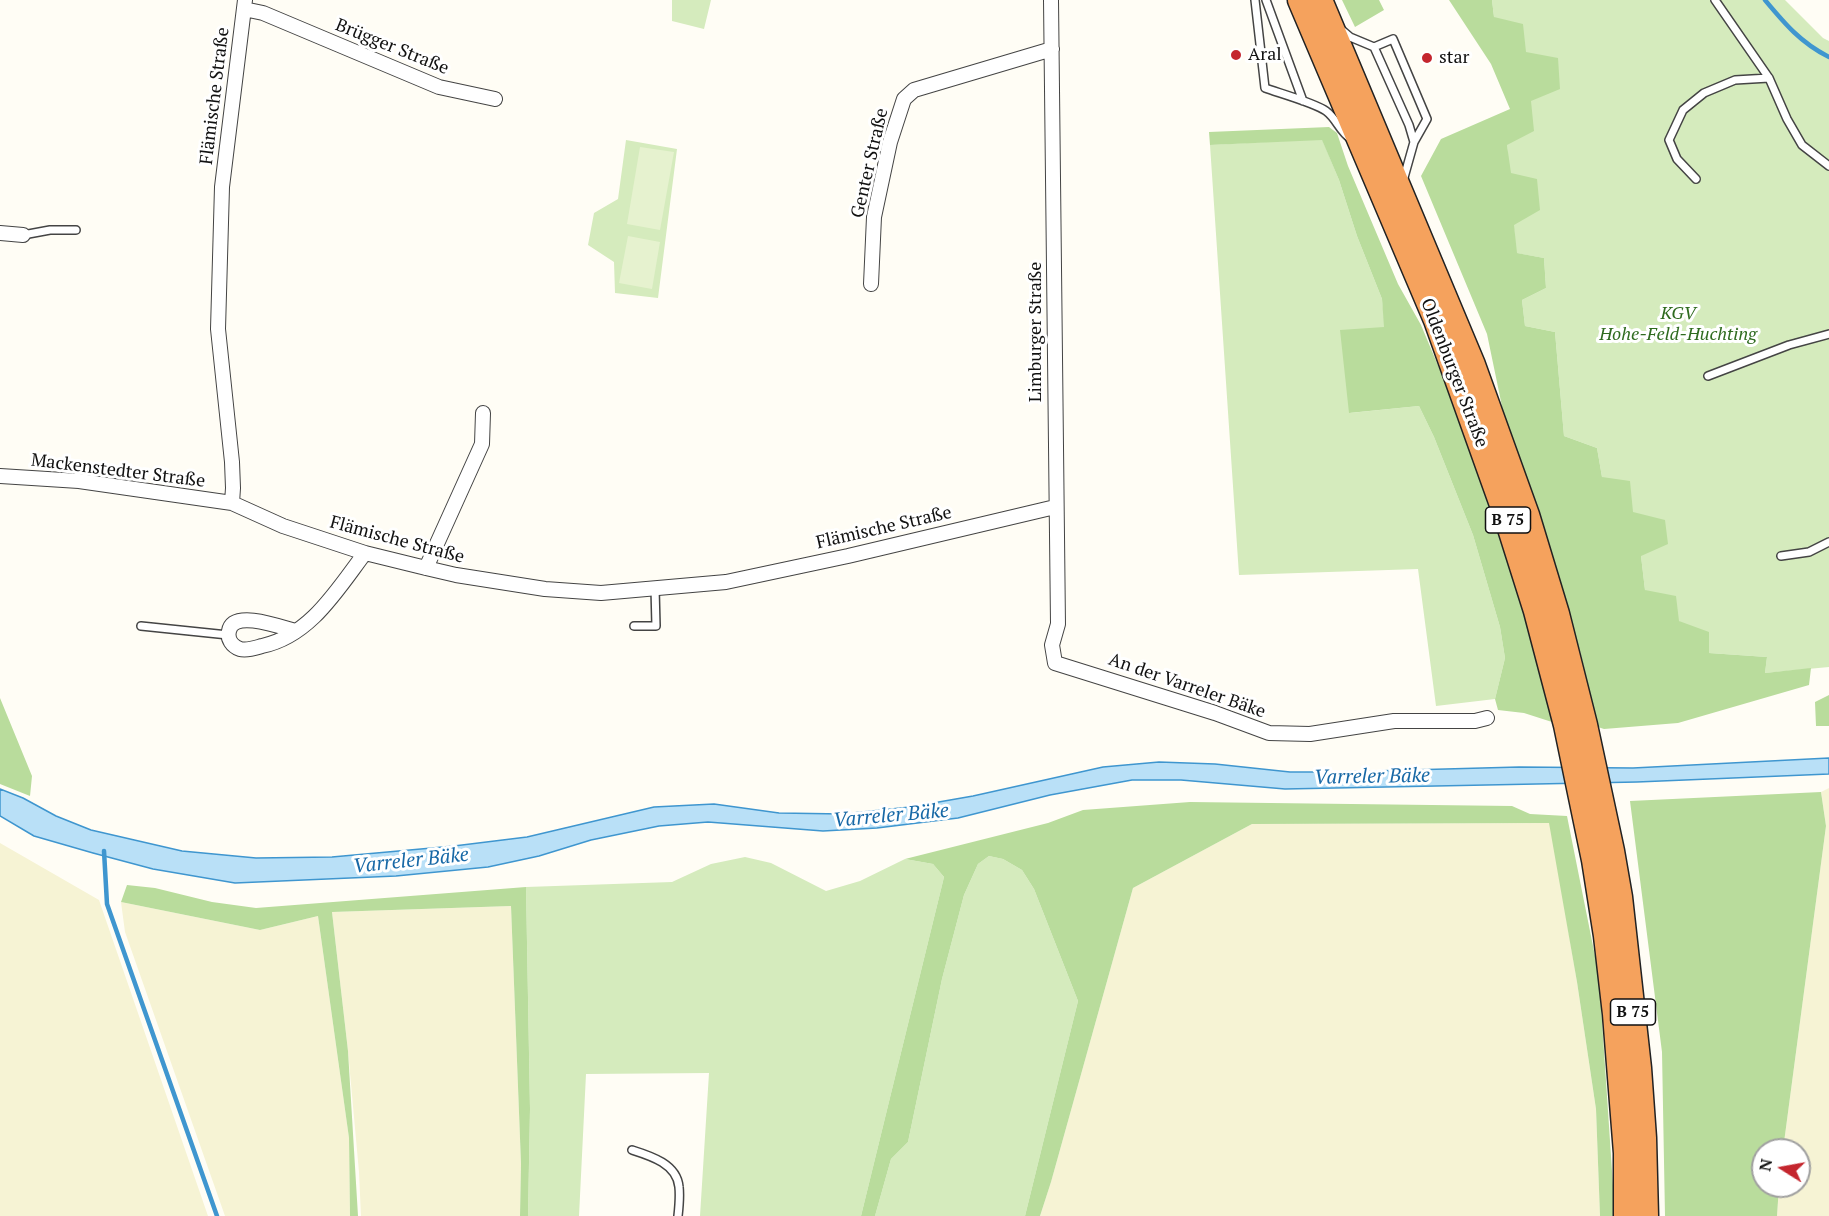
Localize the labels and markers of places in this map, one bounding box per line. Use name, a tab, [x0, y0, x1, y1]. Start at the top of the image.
place label: Aral	[1248, 44, 1282, 66]
place label: star	[1439, 47, 1469, 69]
marker: Aral	[1229, 48, 1243, 62]
marker: star	[1420, 51, 1434, 65]

